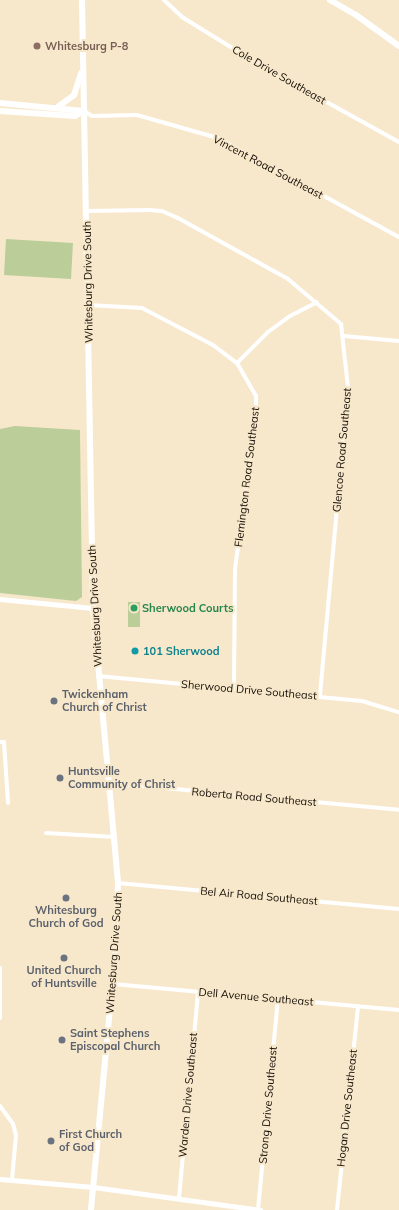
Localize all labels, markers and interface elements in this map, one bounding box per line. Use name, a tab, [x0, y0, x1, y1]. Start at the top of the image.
place label: Whitesburg P-8	[45, 39, 128, 53]
marker: Whitesburg P-8	[32, 41, 42, 51]
street label: Cole Drive Southeast	[230, 43, 328, 107]
street label: Vincent Road Southeast	[211, 132, 325, 202]
street label: Whitesburg Drive South	[80, 221, 96, 343]
street label: Glencoe Road Southeast	[330, 387, 354, 513]
street label: Flemington Road Southeast	[232, 406, 262, 548]
street label: Whitesburg Drive South	[85, 545, 105, 667]
place label: Sherwood Courts	[142, 601, 233, 615]
marker: Sherwood Courts	[129, 603, 139, 613]
place label: 101 Sherwood	[143, 644, 220, 658]
marker: 101 Sherwood	[130, 646, 140, 656]
street label: Sherwood Drive Southeast	[181, 677, 317, 703]
place label: Twickenham Church of Christ	[62, 688, 147, 714]
marker: Twickenham Church of Christ	[49, 696, 59, 706]
place label: Huntsville Community of Christ	[68, 765, 175, 791]
marker: Huntsville Community of Christ	[55, 773, 65, 783]
street label: Roberta Road Southeast	[191, 785, 317, 809]
street label: Bel Air Road Southeast	[200, 884, 318, 908]
street label: Whitesburg Drive South	[103, 892, 125, 1014]
marker: Whitesburg Church of God	[61, 893, 71, 903]
place label: Whitesburg Church of God	[28, 904, 104, 930]
marker: United Church of Huntsville	[59, 953, 69, 963]
place label: United Church of Huntsville	[27, 964, 101, 990]
street label: Dell Avenue Southeast	[198, 985, 314, 1009]
place label: Saint Stephens Episcopal Church	[70, 1027, 160, 1053]
street label: Warden Drive Southeast	[176, 1032, 200, 1158]
marker: Saint Stephens Episcopal Church	[57, 1035, 67, 1045]
street label: Strong Drive Southeast	[256, 1046, 280, 1164]
street label: Hogan Drive Southeast	[334, 1048, 360, 1168]
place label: First Church of God	[59, 1128, 122, 1154]
marker: First Church of God	[46, 1136, 56, 1146]

